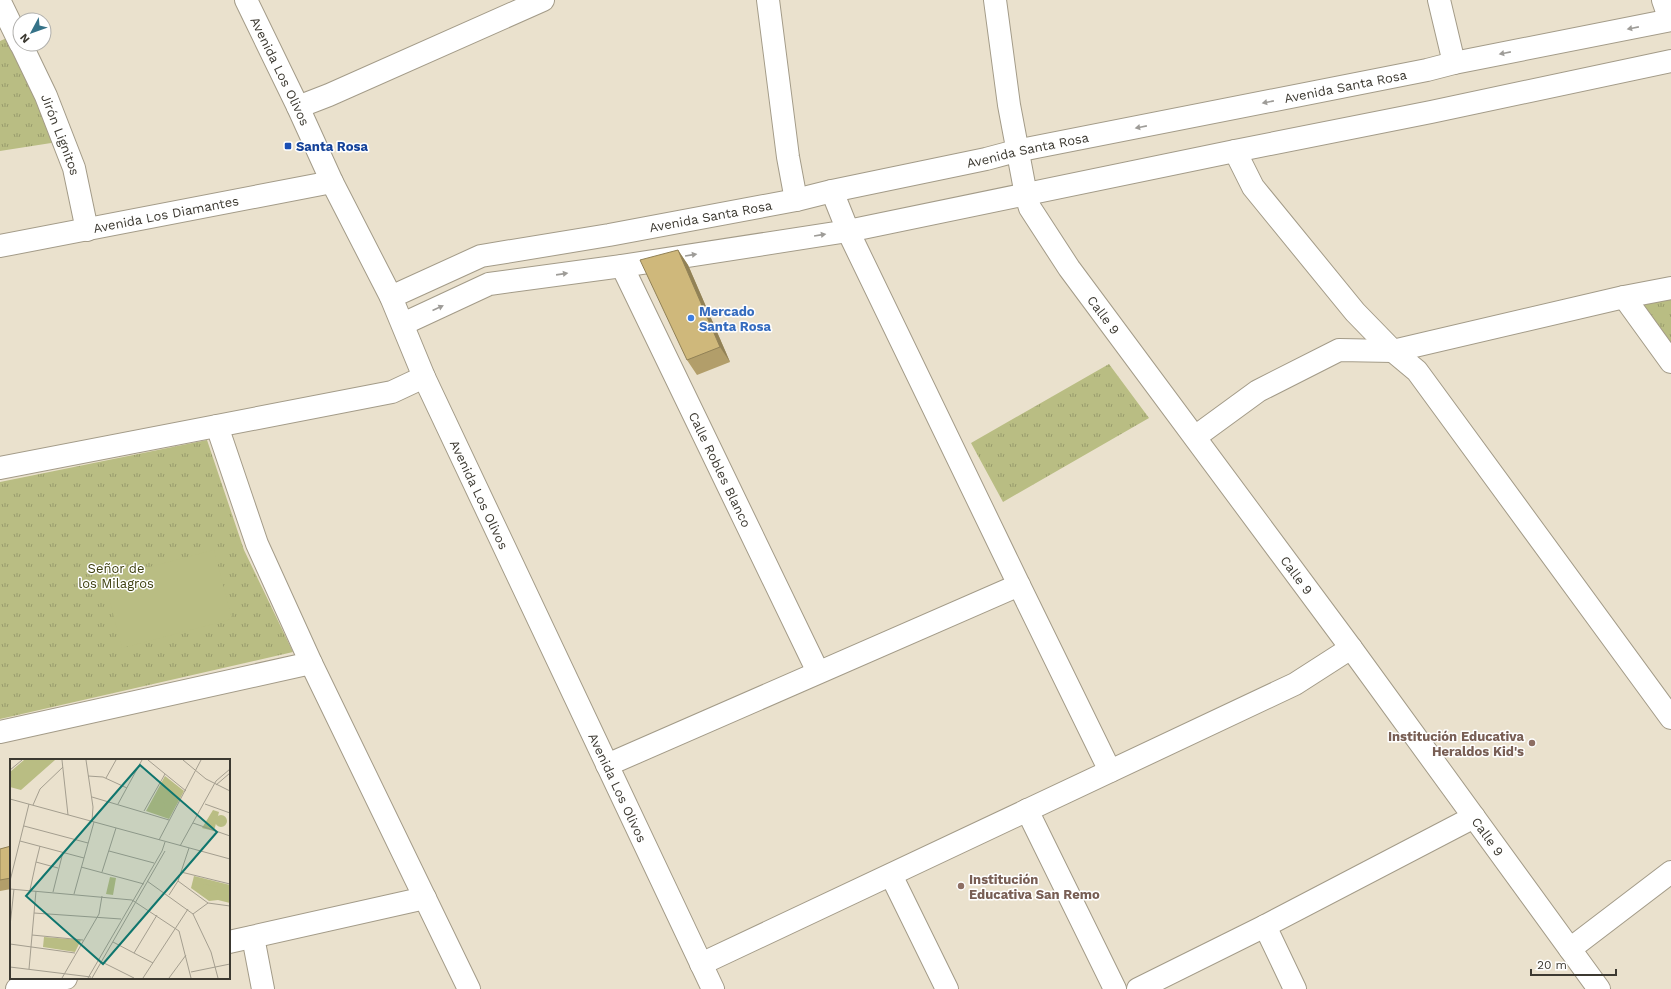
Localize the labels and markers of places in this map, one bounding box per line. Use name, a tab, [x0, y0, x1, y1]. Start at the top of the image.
place label: Santa Rosa	[296, 139, 368, 154]
marker: Santa Rosa	[283, 141, 293, 151]
place label: Mercado Santa Rosa	[699, 304, 771, 334]
marker: Mercado Santa Rosa	[686, 313, 696, 323]
place label: Institución Educativa Heraldos Kid's	[1388, 729, 1524, 759]
marker: Institución Educativa Heraldos Kid's	[1527, 738, 1537, 748]
place label: Institución Educativa San Remo	[969, 872, 1100, 902]
marker: Institución Educativa San Remo	[956, 881, 966, 891]

